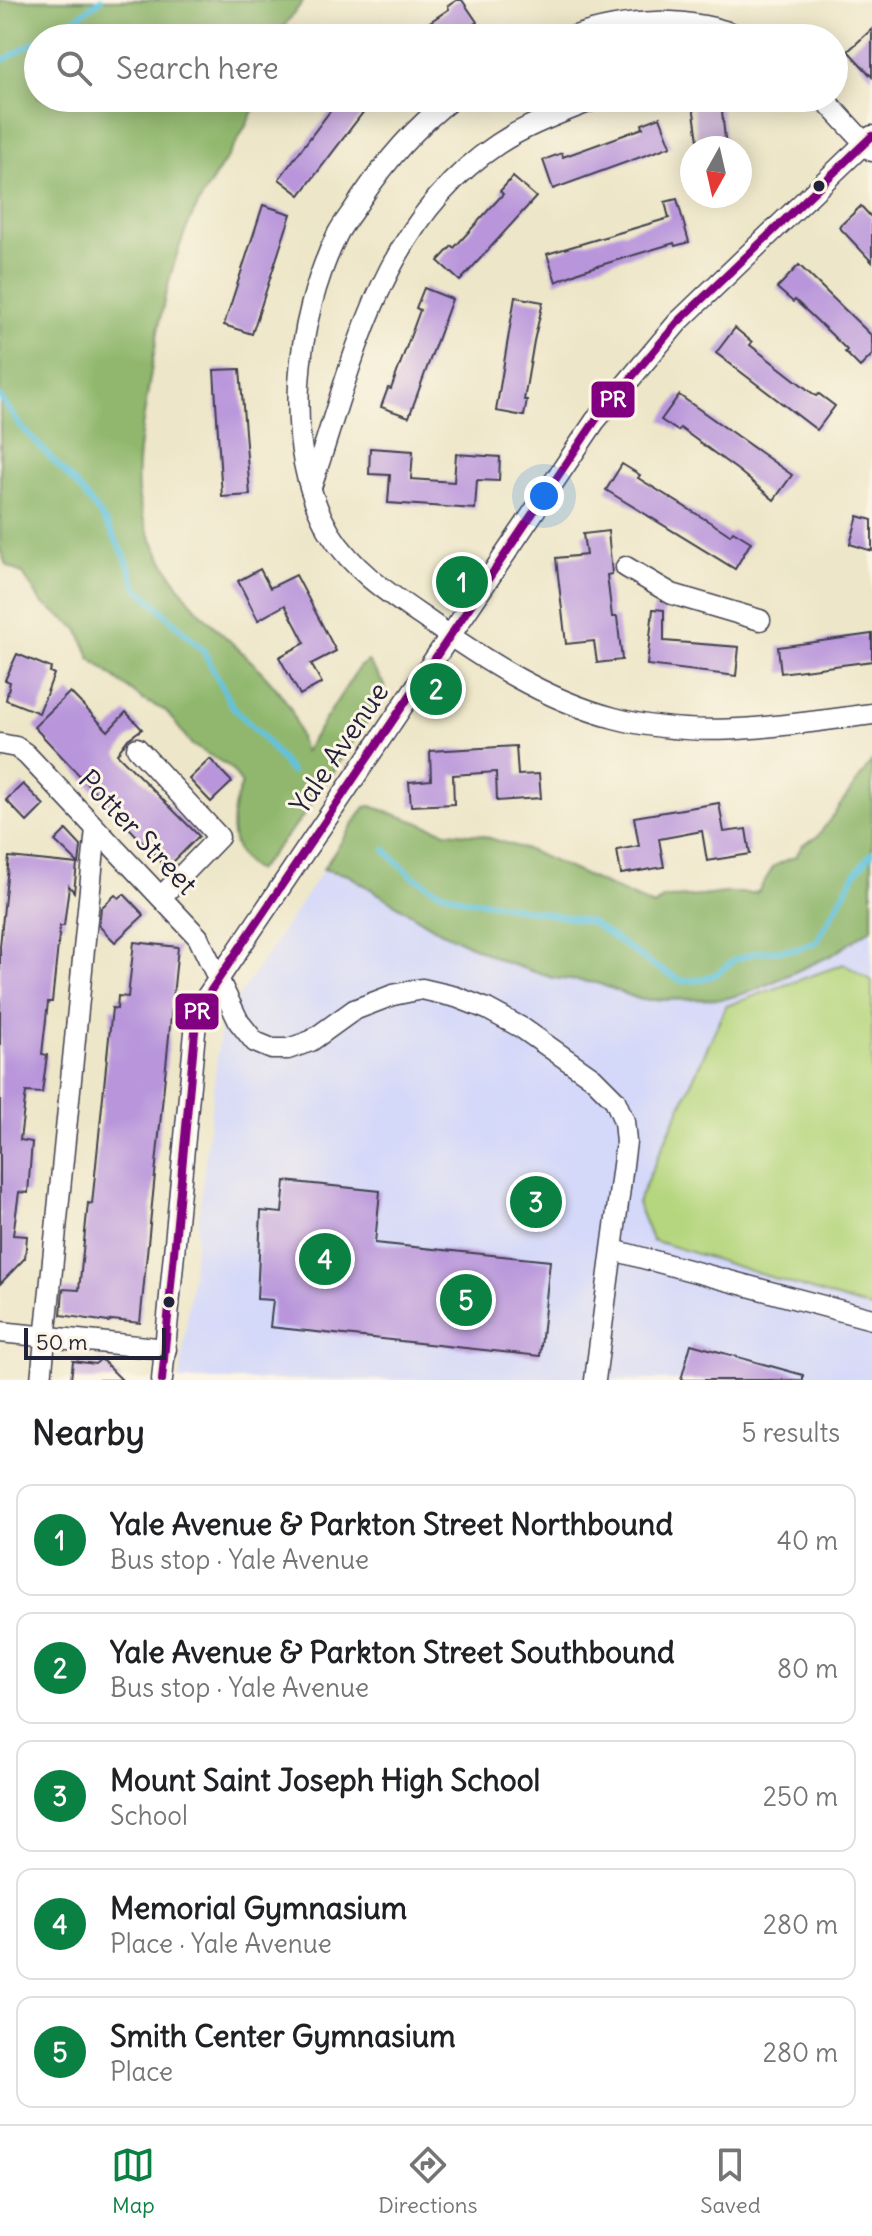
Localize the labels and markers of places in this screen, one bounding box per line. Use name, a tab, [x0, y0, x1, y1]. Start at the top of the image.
unlabelled marker	[811, 178, 827, 194]
pin: 1	[436, 552, 488, 612]
pin: 2	[410, 659, 462, 719]
pin: 3	[510, 1172, 562, 1232]
pin: 4	[299, 1229, 351, 1289]
pin: 5	[440, 1270, 492, 1330]
unlabelled marker	[161, 1294, 177, 1310]

